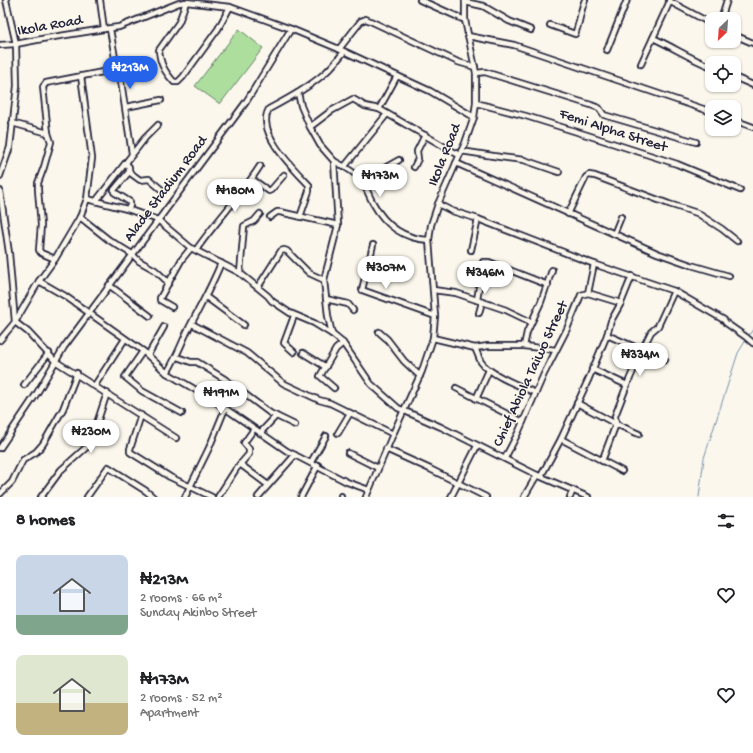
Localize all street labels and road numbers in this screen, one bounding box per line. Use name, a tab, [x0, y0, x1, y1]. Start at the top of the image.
street label: Ikola Road	[16, 11, 85, 41]
street label: Femi Alpha Street	[556, 105, 671, 157]
street label: Ikola Road	[424, 120, 466, 189]
street label: Alade Stadium Road	[120, 131, 212, 246]
street label: Chief Abiola Taiwo Street	[489, 297, 573, 450]

